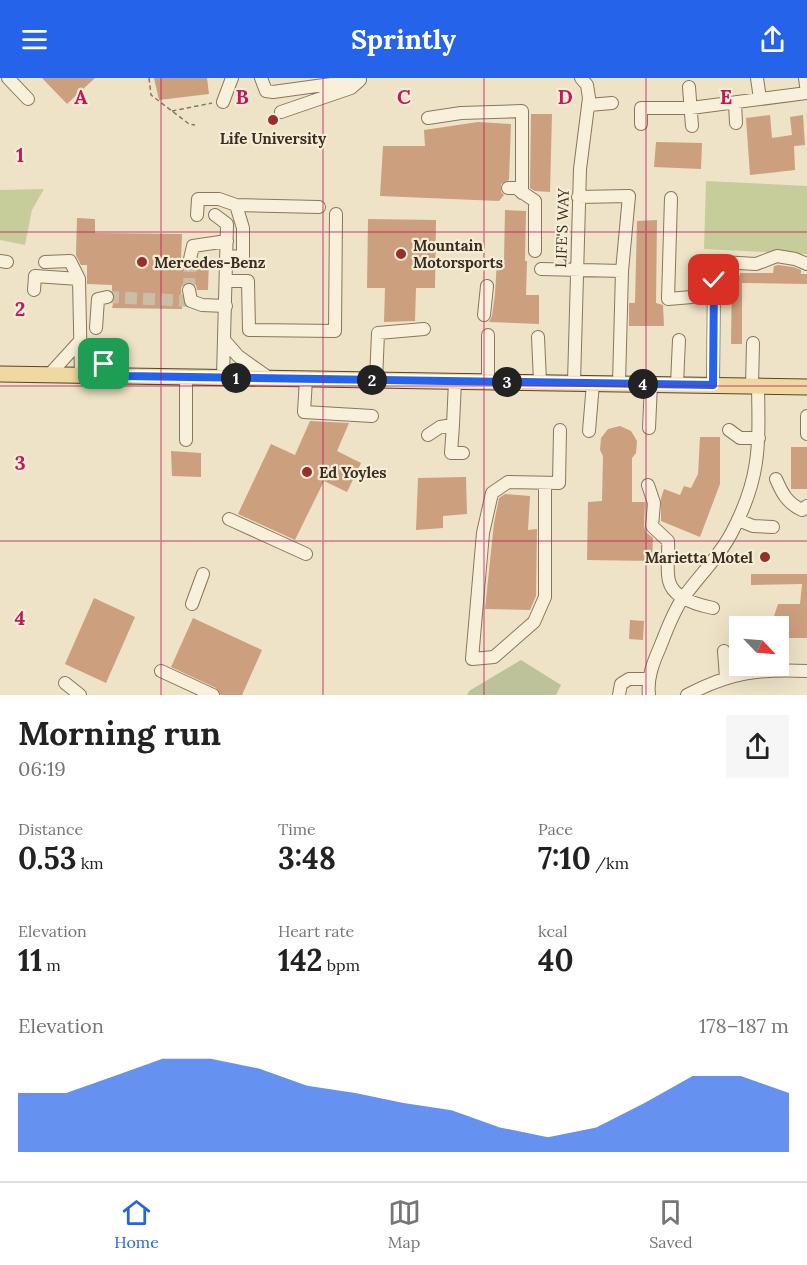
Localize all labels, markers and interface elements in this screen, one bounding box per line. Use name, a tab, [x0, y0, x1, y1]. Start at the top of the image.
text: Sprintly	[351, 22, 456, 56]
icon: menu	[18, 23, 51, 56]
icon: share	[756, 23, 789, 56]
text: A	[74, 84, 88, 109]
text: B	[235, 84, 249, 109]
text: C	[397, 84, 411, 109]
text: D	[557, 84, 573, 109]
text: E	[720, 84, 732, 109]
marker: Life University	[266, 113, 280, 127]
place label: Life University	[220, 129, 327, 148]
text: 1	[16, 142, 24, 167]
street label: LIFE'S WAY	[551, 187, 573, 268]
place label: Mountain Motorsports	[413, 236, 503, 272]
marker: Mountain Motorsports	[394, 247, 408, 261]
place label: Mercedes-Benz	[154, 253, 266, 272]
pin	[688, 254, 739, 305]
marker: Mercedes-Benz	[135, 255, 149, 269]
icon: check	[697, 263, 730, 296]
text: 2	[15, 296, 25, 321]
pin	[78, 338, 129, 389]
icon: arrive	[87, 347, 120, 380]
pin: 1	[221, 363, 251, 393]
pin: 2	[357, 365, 387, 395]
pin: 3	[492, 367, 522, 397]
text: 1	[233, 368, 239, 388]
pin: 4	[628, 369, 658, 399]
text: 2	[368, 370, 376, 390]
text: 3	[503, 372, 511, 392]
text: 4	[639, 374, 647, 394]
text: 3	[14, 450, 26, 475]
place label: Ed Yoyles	[319, 463, 387, 482]
marker: Ed Yoyles	[300, 465, 314, 479]
place label: Marietta Motel	[645, 548, 753, 567]
marker: Marietta Motel	[758, 550, 772, 564]
text: 4	[15, 605, 26, 630]
north arrow	[729, 616, 789, 676]
map controls	[729, 616, 789, 676]
text: Morning run	[18, 712, 221, 754]
button: share	[726, 715, 789, 778]
text: 06:19	[18, 756, 66, 781]
text: Distance	[18, 819, 83, 839]
text: Time	[278, 819, 316, 839]
text: Pace	[538, 819, 573, 839]
text: 0.53	[18, 839, 77, 877]
text: 3:48	[278, 839, 336, 877]
text: 7:10	[538, 839, 591, 877]
text: km	[77, 853, 104, 873]
text: /km	[591, 853, 629, 873]
text: Elevation	[18, 921, 87, 941]
text: Heart rate	[278, 921, 354, 941]
text: kcal	[538, 921, 568, 941]
text: 11	[18, 941, 42, 979]
text: 142	[278, 941, 323, 979]
text: 40	[538, 941, 574, 979]
text: m	[42, 955, 61, 975]
text: bpm	[323, 955, 360, 975]
text: Elevation	[18, 1013, 104, 1038]
text: 178–187 m	[699, 1013, 789, 1038]
tab: Home	[114, 1196, 159, 1252]
tab: Map	[388, 1196, 421, 1252]
tab: Saved	[649, 1196, 693, 1252]

